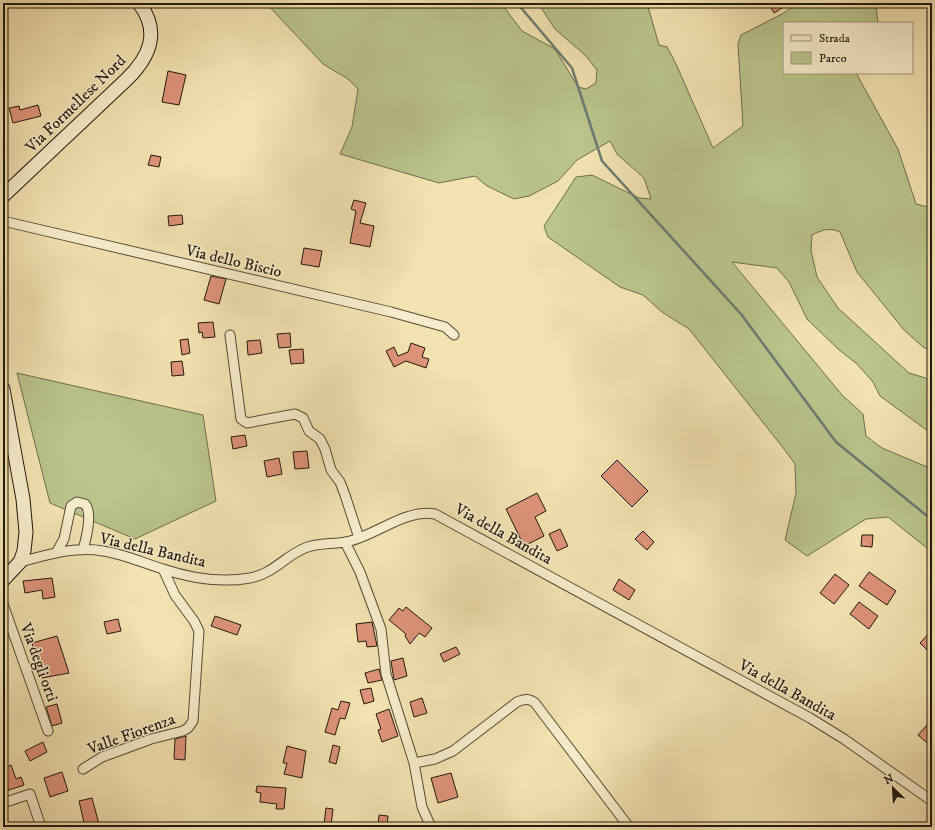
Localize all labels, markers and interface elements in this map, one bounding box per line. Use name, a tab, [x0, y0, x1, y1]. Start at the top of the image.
legend	[783, 22, 913, 74]
text: Strada	[819, 31, 851, 46]
street label: Via Formellese Nord	[21, 51, 130, 157]
text: Parco	[819, 51, 847, 66]
street label: Via dello Biscio	[183, 240, 284, 282]
street label: Via della Bandita	[451, 498, 556, 569]
street label: Via della Bandita	[97, 528, 208, 572]
street label: Via degli orti	[15, 619, 62, 704]
street label: Via della Bandita	[735, 654, 840, 725]
street label: Valle Fiorenza	[84, 709, 178, 759]
north arrow	[873, 768, 913, 808]
text: N	[882, 772, 896, 788]

